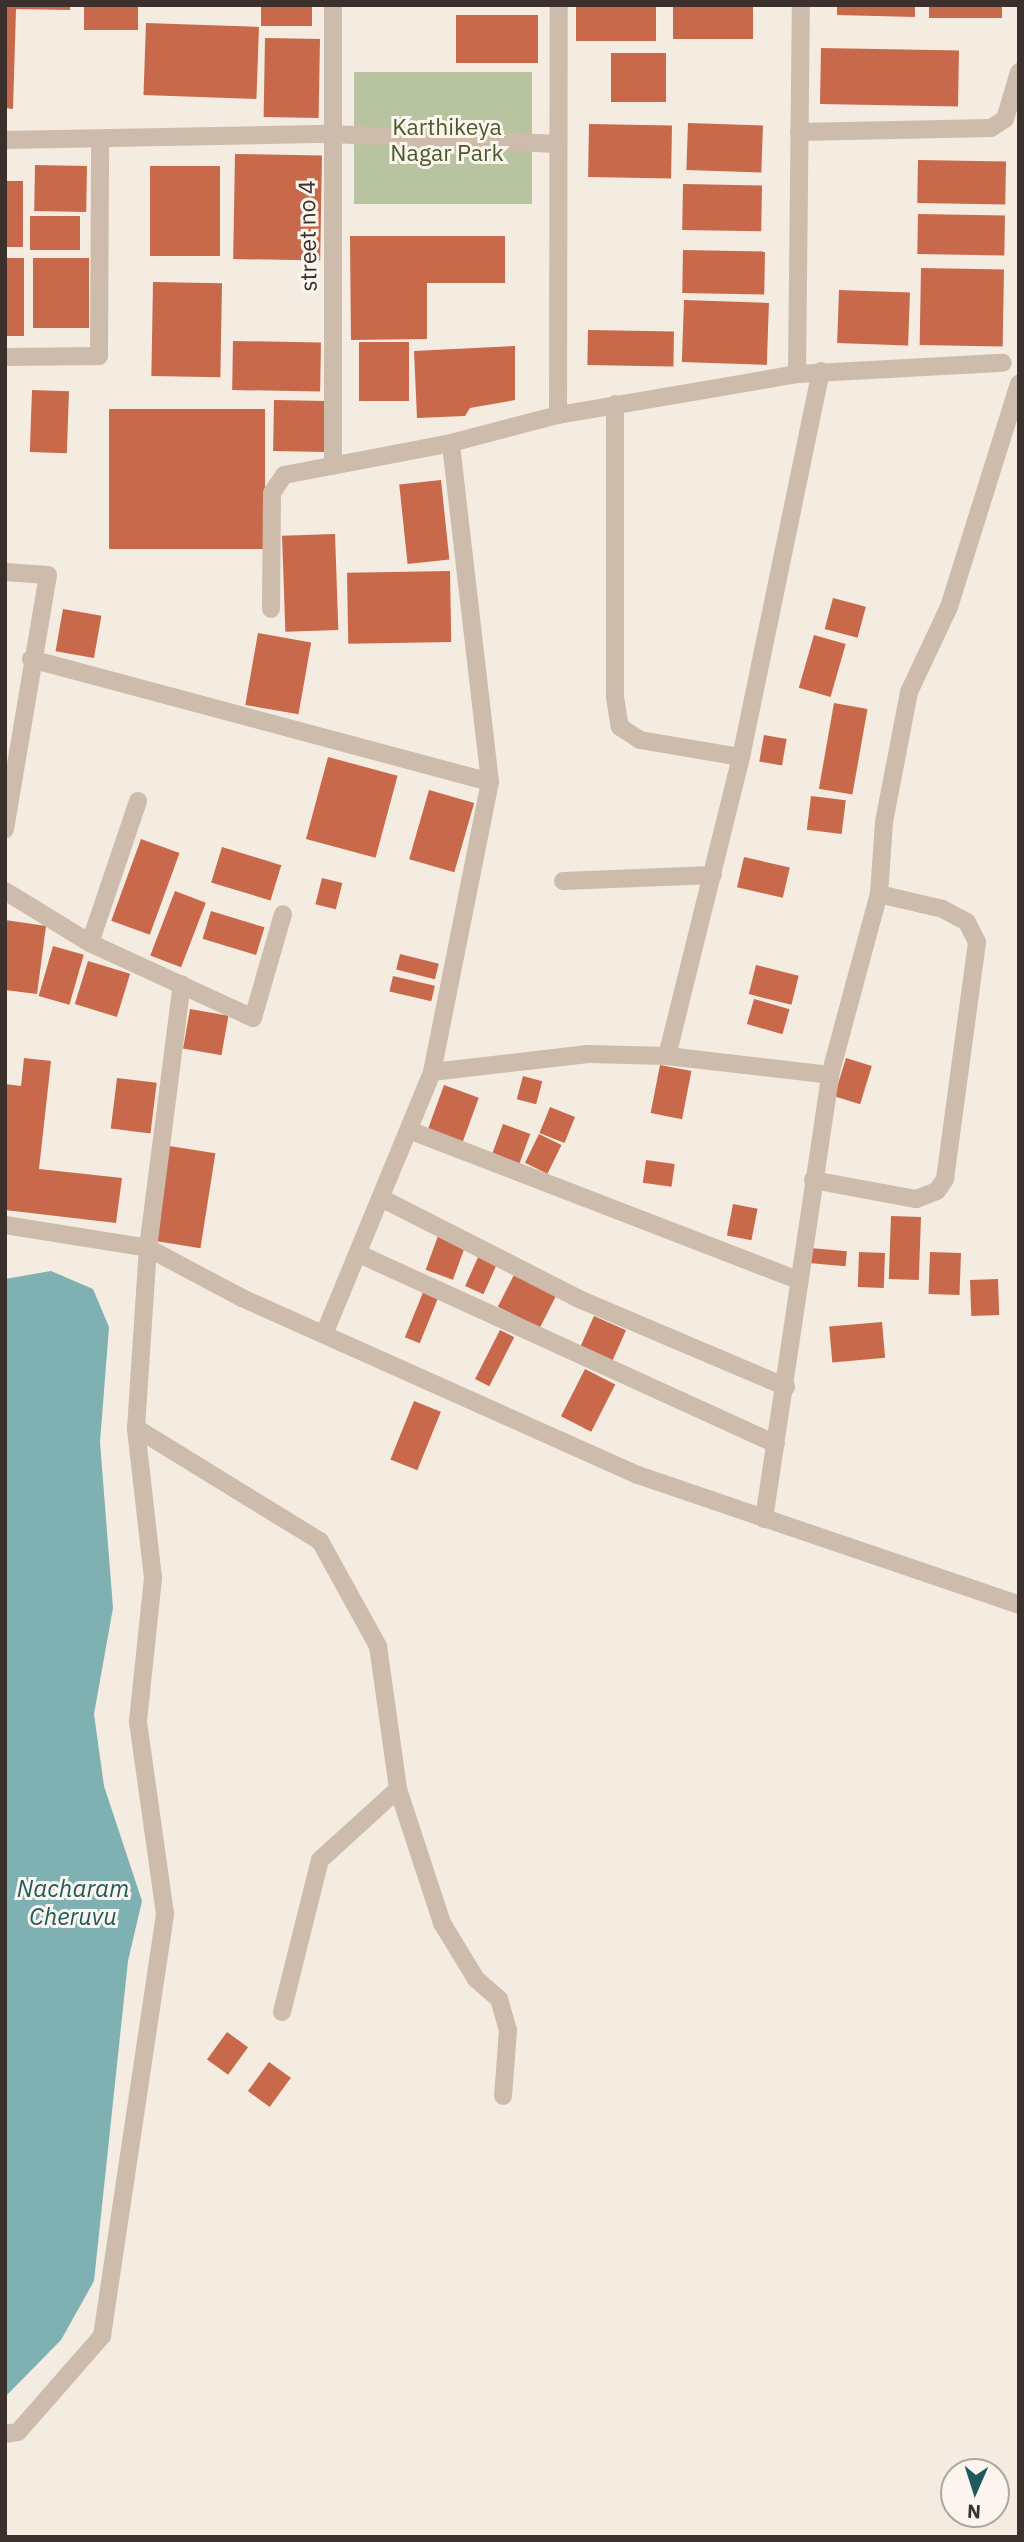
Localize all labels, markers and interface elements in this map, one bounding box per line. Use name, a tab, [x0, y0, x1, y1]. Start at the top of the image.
park label: Karthikeya Nagar Park	[390, 112, 504, 166]
street label: street no 4	[292, 180, 322, 292]
water label: Nacharam Cheruvu	[17, 1875, 129, 1931]
north arrow	[940, 2458, 1010, 2528]
text: N	[967, 2500, 982, 2524]

